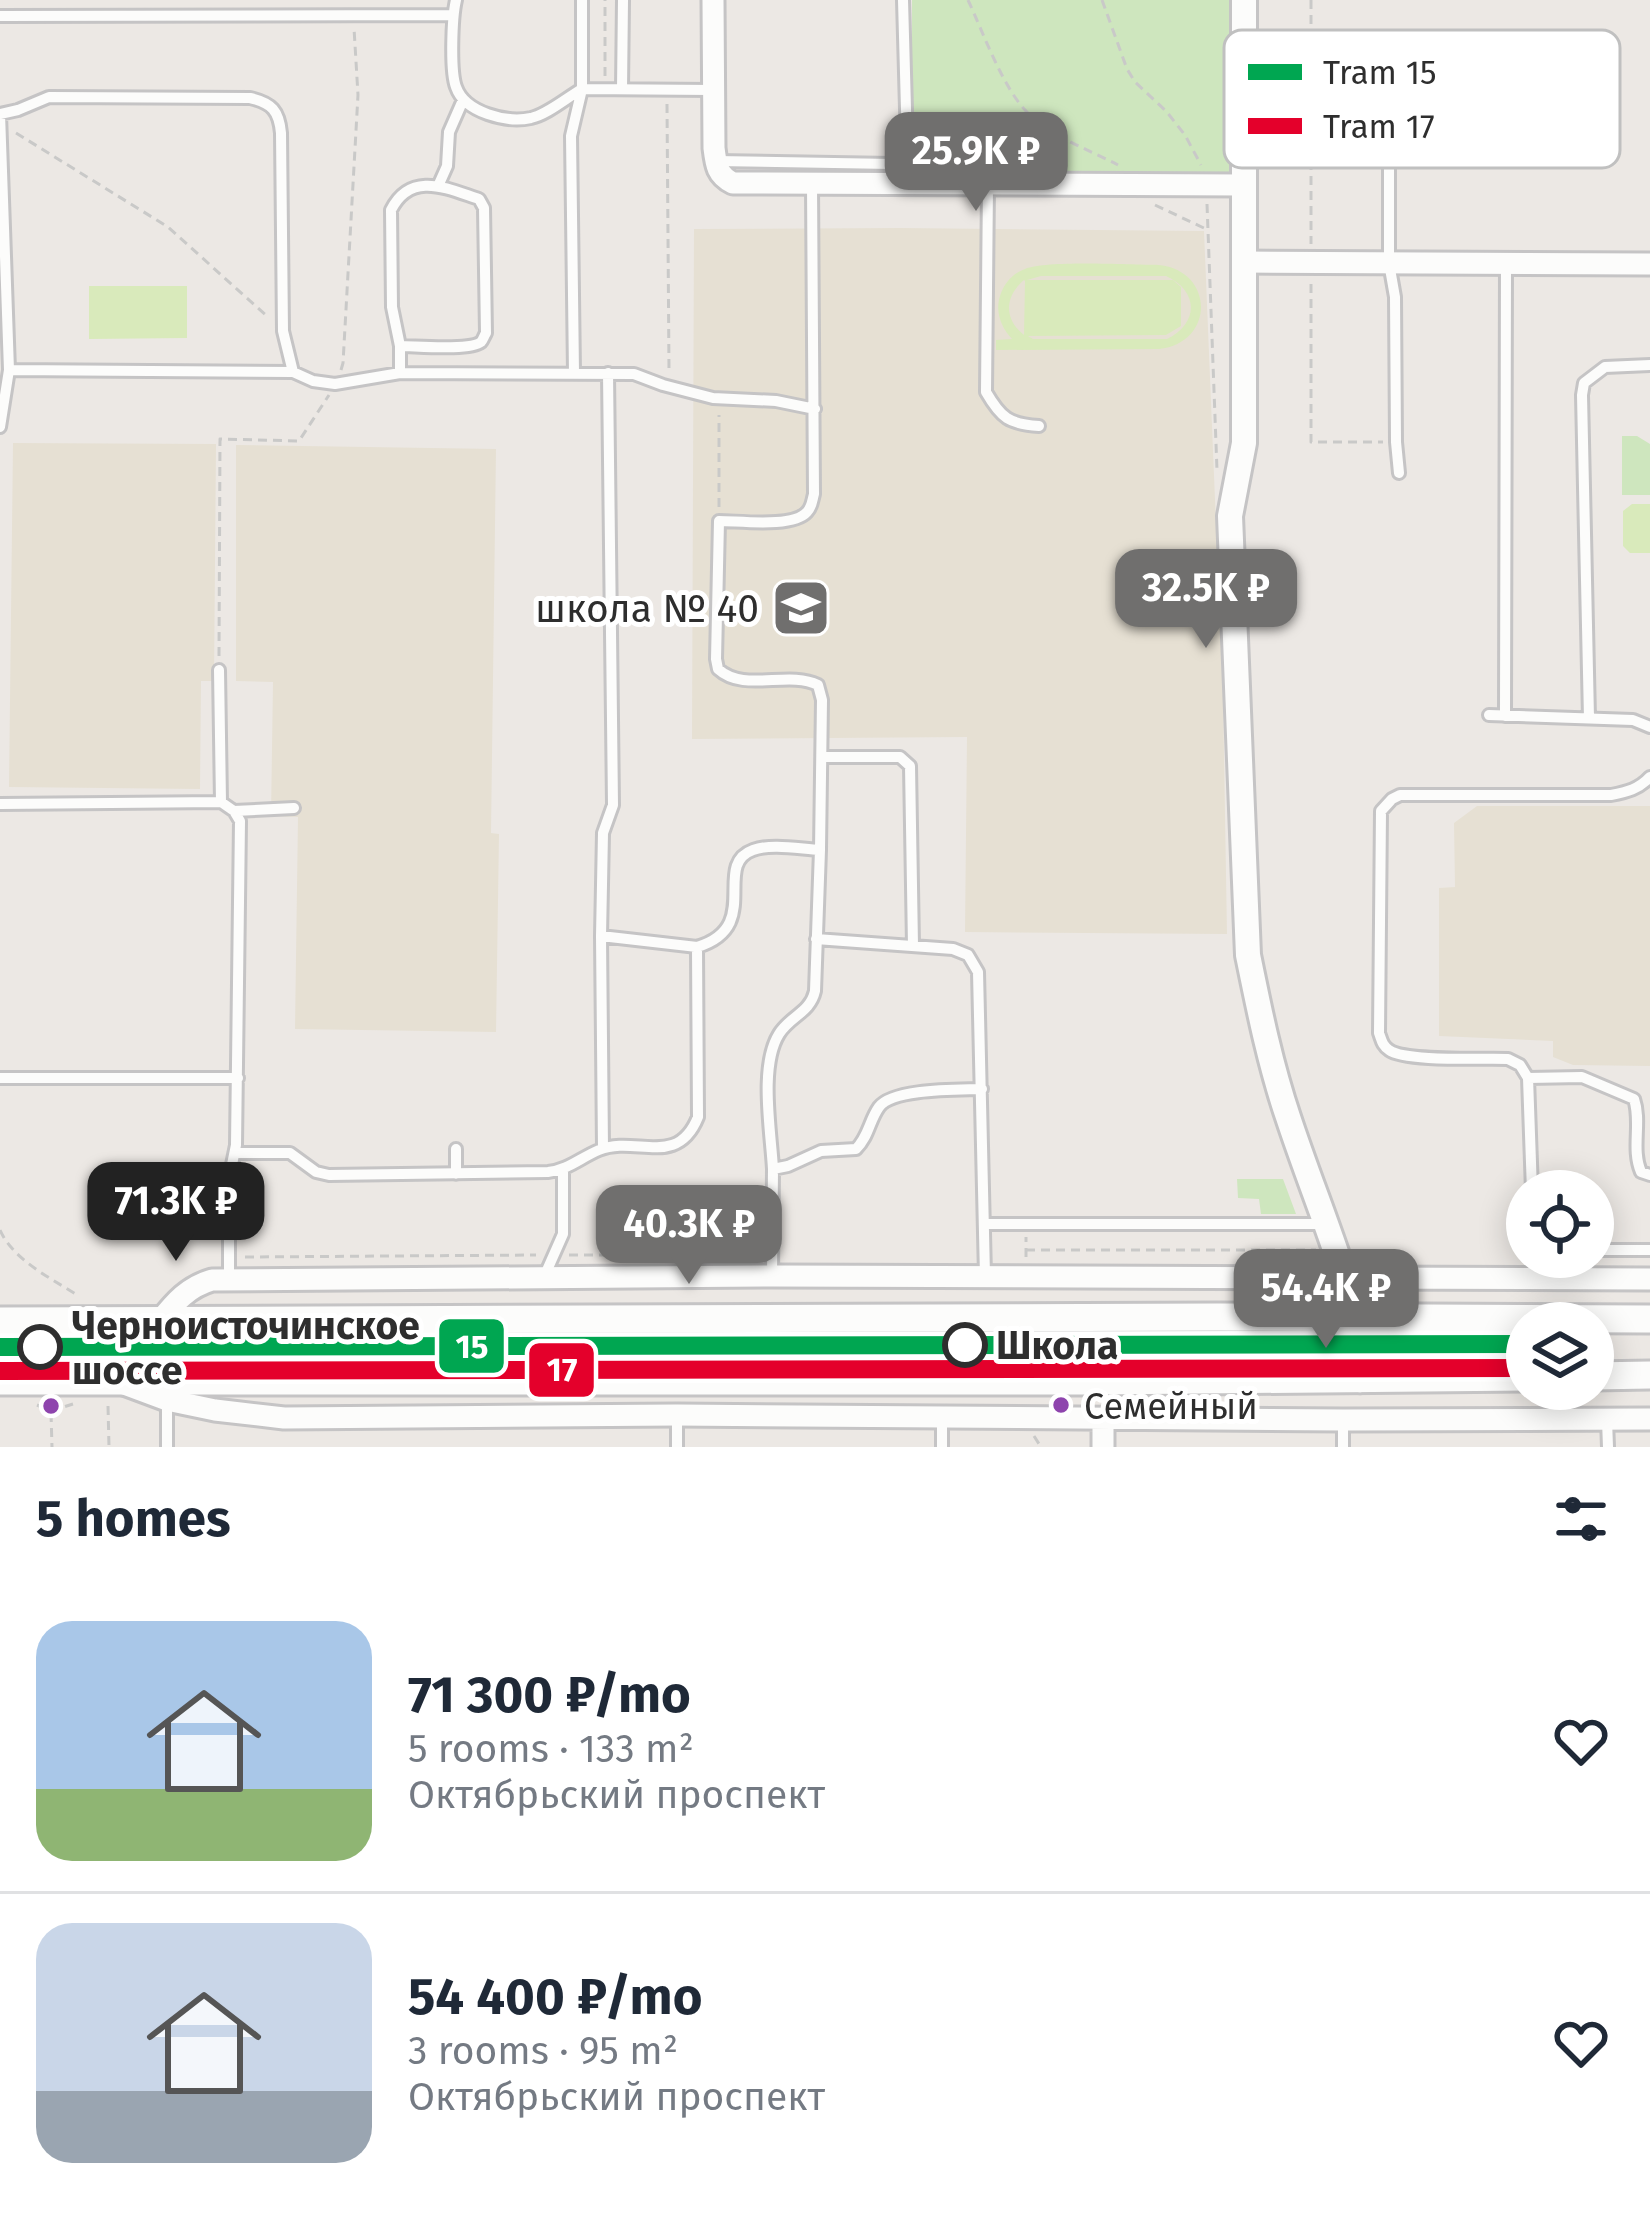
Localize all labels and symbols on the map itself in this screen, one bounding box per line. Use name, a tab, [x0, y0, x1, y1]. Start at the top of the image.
legend	[1224, 30, 1620, 168]
text: Tram 15	[1323, 53, 1436, 93]
text: Tram 17	[1323, 107, 1435, 147]
pin: 25.9K ₽	[865, 112, 1087, 214]
pin: 32.5K ₽	[1095, 549, 1317, 651]
school or university icon: школа № 40	[770, 577, 832, 639]
place label: школа № 40	[535, 586, 759, 632]
pin: 71.3K ₽	[65, 1162, 287, 1264]
pin: 40.3K ₽	[578, 1185, 800, 1287]
pin: 54.4K ₽	[1215, 1249, 1437, 1351]
place label: Черноисточинское шоссе	[72, 1303, 420, 1394]
line badge: 15	[437, 1317, 506, 1375]
place label: Школа	[996, 1323, 1118, 1369]
marker: Школа	[944, 1324, 986, 1366]
marker: Черноисточинское шоссе	[19, 1326, 61, 1368]
text: 15	[456, 1327, 489, 1367]
line badge: 17	[527, 1341, 596, 1399]
text: 17	[547, 1350, 577, 1390]
place label: Семейный	[1084, 1385, 1258, 1429]
marker: Семейный	[1050, 1394, 1072, 1416]
unlabelled marker	[40, 1395, 62, 1417]

